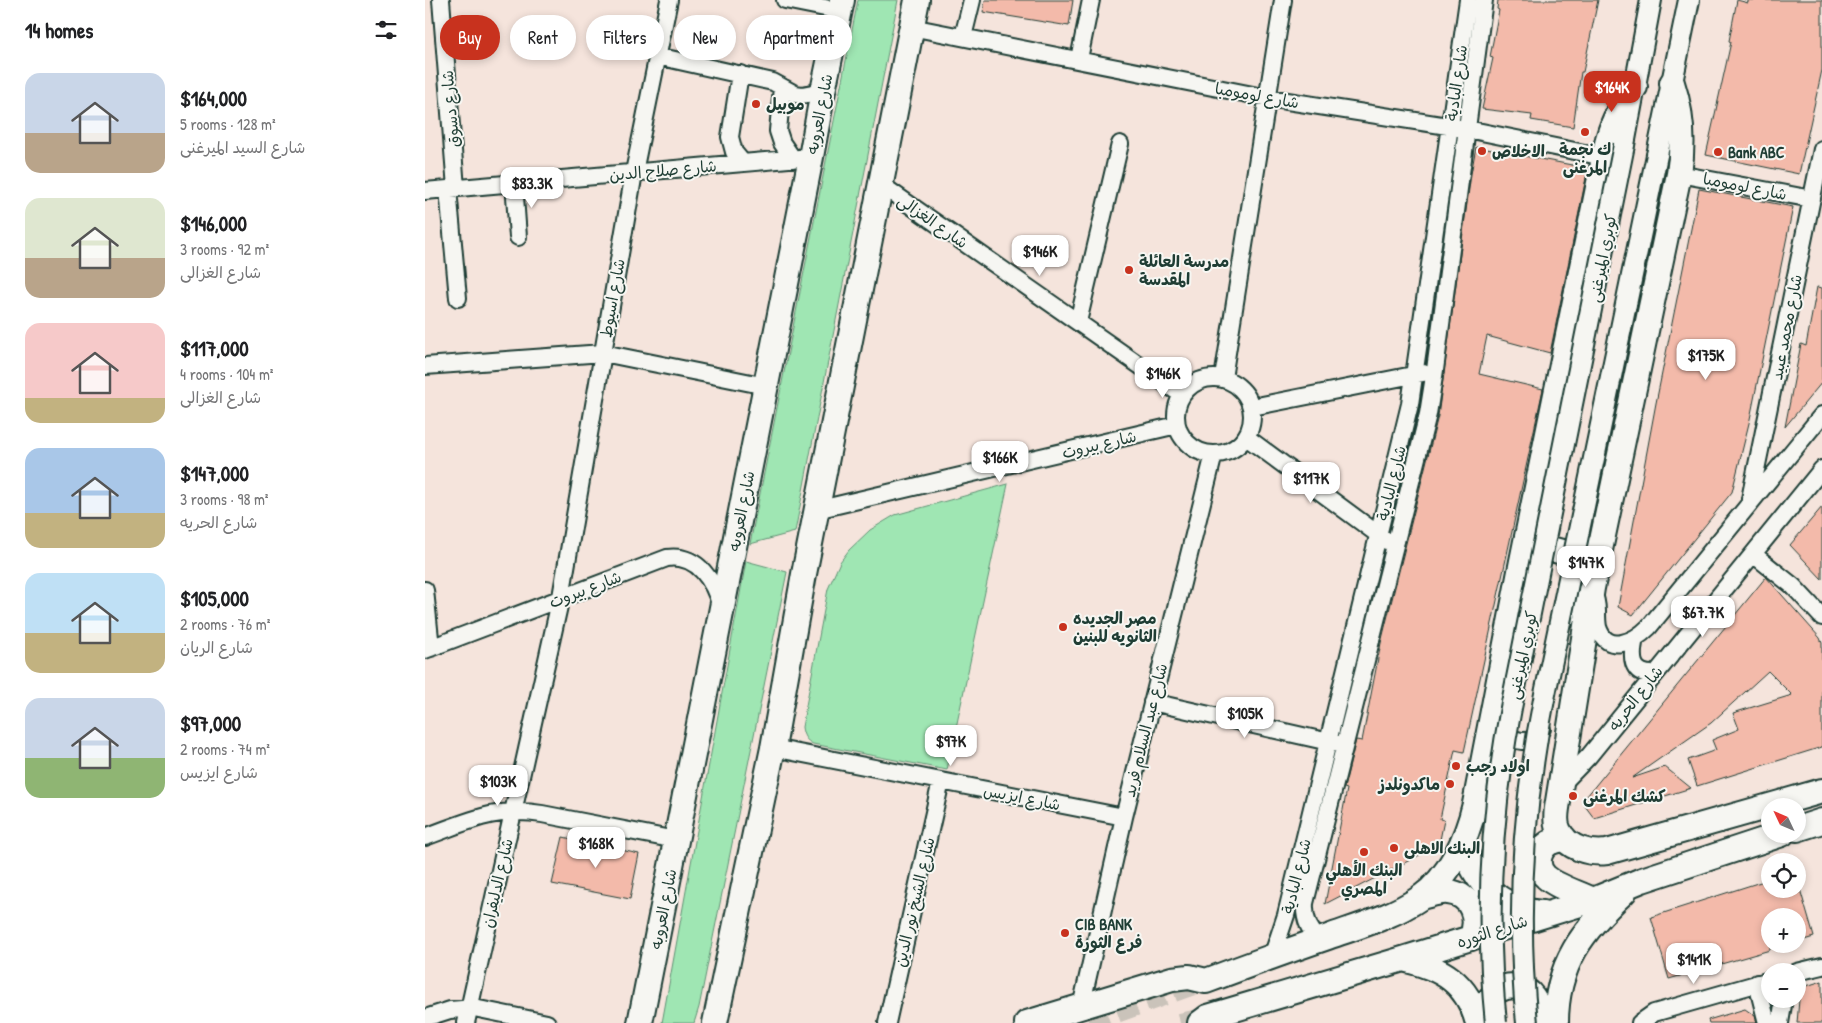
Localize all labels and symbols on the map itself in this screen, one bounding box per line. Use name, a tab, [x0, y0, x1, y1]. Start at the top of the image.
street label: شارع البادية	[1440, 43, 1473, 123]
street label: شارع دسوق	[436, 69, 465, 149]
pin: $164K	[1577, 70, 1647, 113]
street label: شارع العروبه	[800, 72, 839, 156]
street label: شارع لومومبا	[1213, 77, 1301, 114]
place label: موبيل	[766, 93, 805, 115]
marker: موبيل	[750, 98, 762, 110]
marker: ك نجمة المرغنى	[1579, 126, 1591, 138]
place label: ك نجمة المرغنى	[1559, 138, 1611, 178]
place label: الاخلاص	[1492, 140, 1545, 162]
place label: Bank ABC	[1728, 141, 1785, 163]
marker: الاخلاص	[1476, 145, 1488, 157]
marker: Bank ABC	[1712, 146, 1724, 158]
street label: شارع صلاح الدين	[608, 154, 718, 187]
pin: $83.3K	[491, 166, 573, 209]
street label: شارع لومومبا	[1701, 167, 1789, 206]
street label: شارع الغزالى	[893, 189, 973, 254]
street label: كوبري الميرغنى	[1583, 212, 1622, 304]
pin: $146K	[1005, 234, 1075, 277]
place label: مدرسة العائلة المقدسة	[1139, 250, 1229, 290]
street label: شارع اسيوط	[594, 257, 631, 339]
marker: مدرسة العائلة المقدسة	[1123, 264, 1135, 276]
street label: شارع محمد عبيد	[1765, 272, 1808, 382]
pin: $175K	[1671, 338, 1741, 381]
pin: $146K	[1128, 356, 1198, 399]
street label: شارع بيروت	[1060, 425, 1139, 464]
pin: $166K	[965, 440, 1035, 483]
street label: شارع البادية	[1371, 443, 1412, 523]
pin: $117K	[1276, 462, 1346, 504]
street label: شارع العروبه	[722, 469, 761, 553]
pin: $147K	[1551, 546, 1621, 588]
street label: شارع بيروت	[546, 565, 625, 614]
pin: $67.7K	[1662, 596, 1744, 638]
place label: مصر الجديده الثانويه للبنين	[1073, 607, 1157, 648]
street label: كوبري الميرغنى	[1502, 609, 1543, 702]
marker: مصر الجديده الثانويه للبنين	[1057, 621, 1069, 633]
street label: شارع عبد السلام فريد	[1118, 661, 1174, 800]
street label: شارع الحريه	[1603, 661, 1668, 736]
pin: $105K	[1210, 696, 1280, 739]
pin: $97K	[921, 724, 981, 767]
place label: اولاد رجب	[1466, 755, 1530, 777]
marker: اولاد رجب	[1450, 760, 1462, 772]
pin: $103K	[463, 764, 533, 807]
place label: ماكدونلدز	[1377, 773, 1440, 796]
marker: ماكدونلدز	[1444, 778, 1456, 790]
street label: شارع ايزيس	[982, 779, 1062, 816]
place label: كشك المرغنى	[1583, 785, 1666, 807]
marker: كشك المرغنى	[1567, 790, 1579, 802]
north arrow	[1761, 798, 1806, 842]
pin: $168K	[561, 826, 631, 869]
street label: شارع الشيخ نور الدين	[888, 835, 941, 969]
street label: شارع الدليفران	[476, 836, 519, 930]
street label: شارع البادية	[1276, 836, 1317, 916]
place label: البنك الاهلى	[1404, 837, 1480, 859]
marker: البنك الاهلى	[1388, 842, 1400, 854]
marker: البنك الأهلي المصري	[1358, 846, 1370, 858]
place label: البنك الأهلي المصري	[1326, 859, 1402, 901]
street label: شارع العروبه	[644, 867, 683, 951]
street label: شارع الثوره	[1454, 909, 1531, 954]
place label: CIB BANK فرع الثورة	[1075, 913, 1142, 954]
marker: CIB BANK فرع الثورة	[1059, 927, 1071, 939]
pin: $141K	[1659, 942, 1729, 985]

